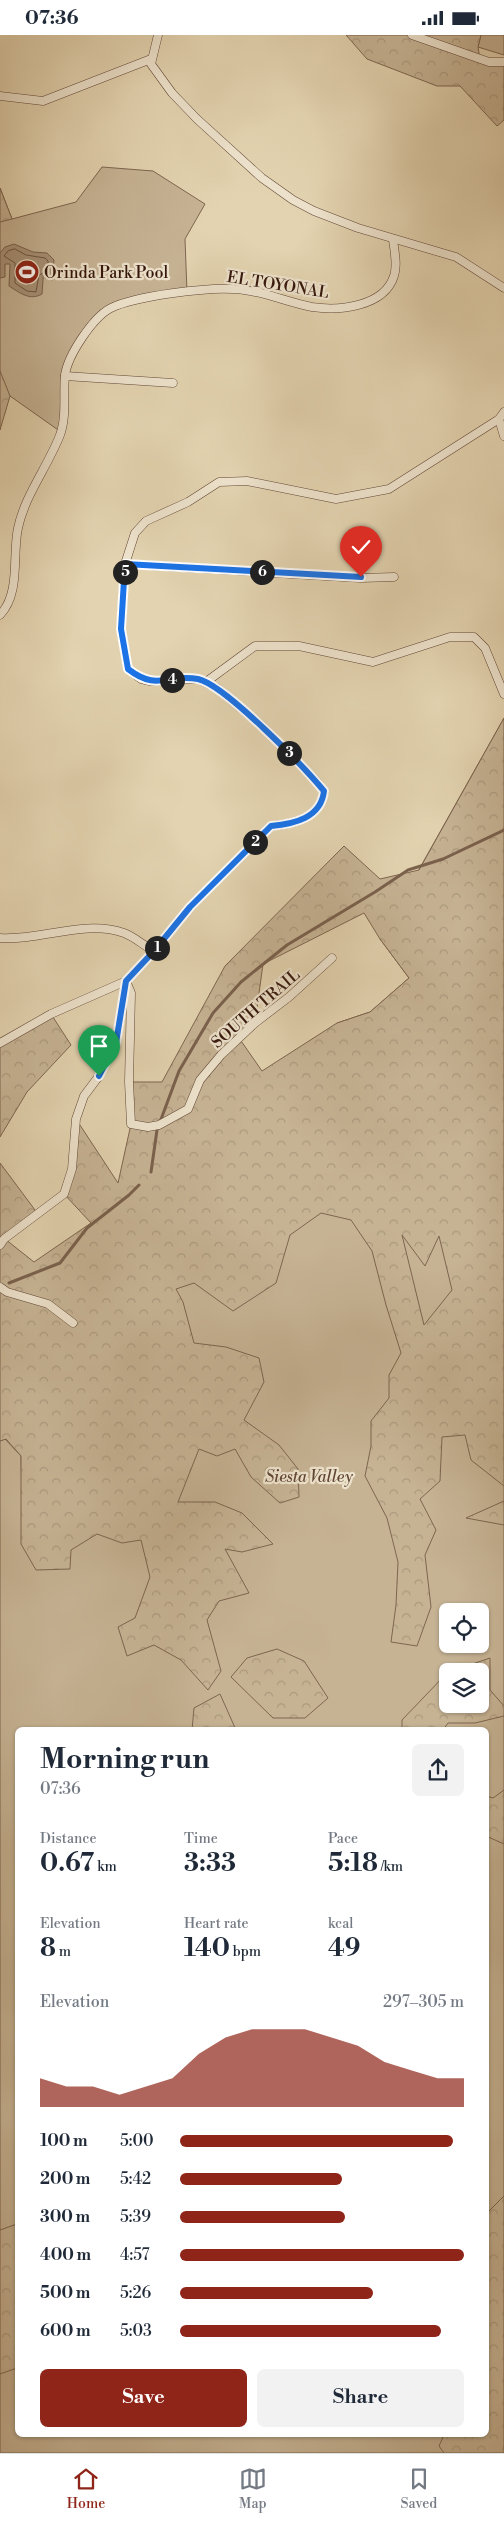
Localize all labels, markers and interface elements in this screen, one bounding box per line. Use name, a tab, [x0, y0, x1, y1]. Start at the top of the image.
text: 07:36	[25, 6, 78, 30]
sports icon: Orinda Park Pool	[14, 259, 40, 285]
place label: Orinda Park Pool	[44, 263, 168, 283]
street label: EL TOYONAL	[225, 267, 331, 303]
pin	[340, 526, 382, 577]
icon: check	[347, 533, 375, 561]
pin: 5	[112, 559, 138, 585]
pin: 6	[250, 559, 274, 585]
text: 5	[121, 563, 130, 581]
text: 6	[258, 563, 267, 581]
pin: 4	[160, 667, 184, 693]
text: 4	[168, 671, 177, 689]
pin: 3	[276, 741, 302, 765]
text: 3	[285, 744, 294, 762]
pin: 2	[242, 829, 268, 855]
text: 2	[251, 833, 260, 851]
pin: 1	[144, 935, 170, 961]
text: 1	[154, 939, 161, 957]
street label: SOUTH TRAIL	[207, 965, 304, 1053]
pin	[78, 1025, 120, 1076]
icon: arrive	[85, 1032, 113, 1060]
park label: Siesta Valley	[265, 1467, 354, 1487]
map controls	[439, 1603, 489, 1713]
button: locate	[439, 1603, 489, 1653]
button: layers	[439, 1663, 489, 1713]
text: Morning run	[40, 1742, 209, 1777]
button: share	[412, 1744, 464, 1796]
text: 07:36	[40, 1779, 81, 1799]
text: Distance	[40, 1830, 97, 1848]
text: Time	[184, 1830, 218, 1848]
text: Pace	[328, 1830, 358, 1848]
text: 0.67	[40, 1848, 94, 1879]
text: 3:33	[184, 1848, 236, 1879]
text: 5:18	[328, 1848, 378, 1879]
text: km	[94, 1858, 117, 1876]
text: /km	[378, 1858, 403, 1876]
text: Elevation	[40, 1915, 101, 1933]
text: Heart rate	[184, 1915, 249, 1933]
text: kcal	[328, 1915, 353, 1933]
text: 8	[40, 1933, 56, 1964]
text: 140	[184, 1933, 230, 1964]
text: 49	[328, 1933, 361, 1964]
text: m	[56, 1943, 71, 1961]
text: bpm	[230, 1943, 261, 1961]
text: Elevation	[40, 1992, 109, 2012]
text: 297–305 m	[383, 1992, 464, 2012]
text: 100 m	[40, 2131, 88, 2151]
text: 5:00	[120, 2131, 154, 2151]
text: 200 m	[40, 2169, 90, 2189]
text: 5:42	[120, 2169, 151, 2189]
text: 300 m	[40, 2207, 90, 2227]
text: 5:39	[120, 2207, 151, 2227]
text: 400 m	[40, 2245, 91, 2265]
text: 4:57	[120, 2245, 149, 2265]
text: 500 m	[40, 2283, 90, 2303]
text: 5:26	[120, 2283, 151, 2303]
text: 600 m	[40, 2321, 90, 2341]
text: 5:03	[120, 2321, 152, 2341]
button: Save	[40, 2369, 247, 2427]
button: Share	[257, 2369, 464, 2427]
tab: Home	[67, 2465, 105, 2513]
tab: Map	[239, 2465, 267, 2513]
tab: Saved	[400, 2465, 437, 2513]

